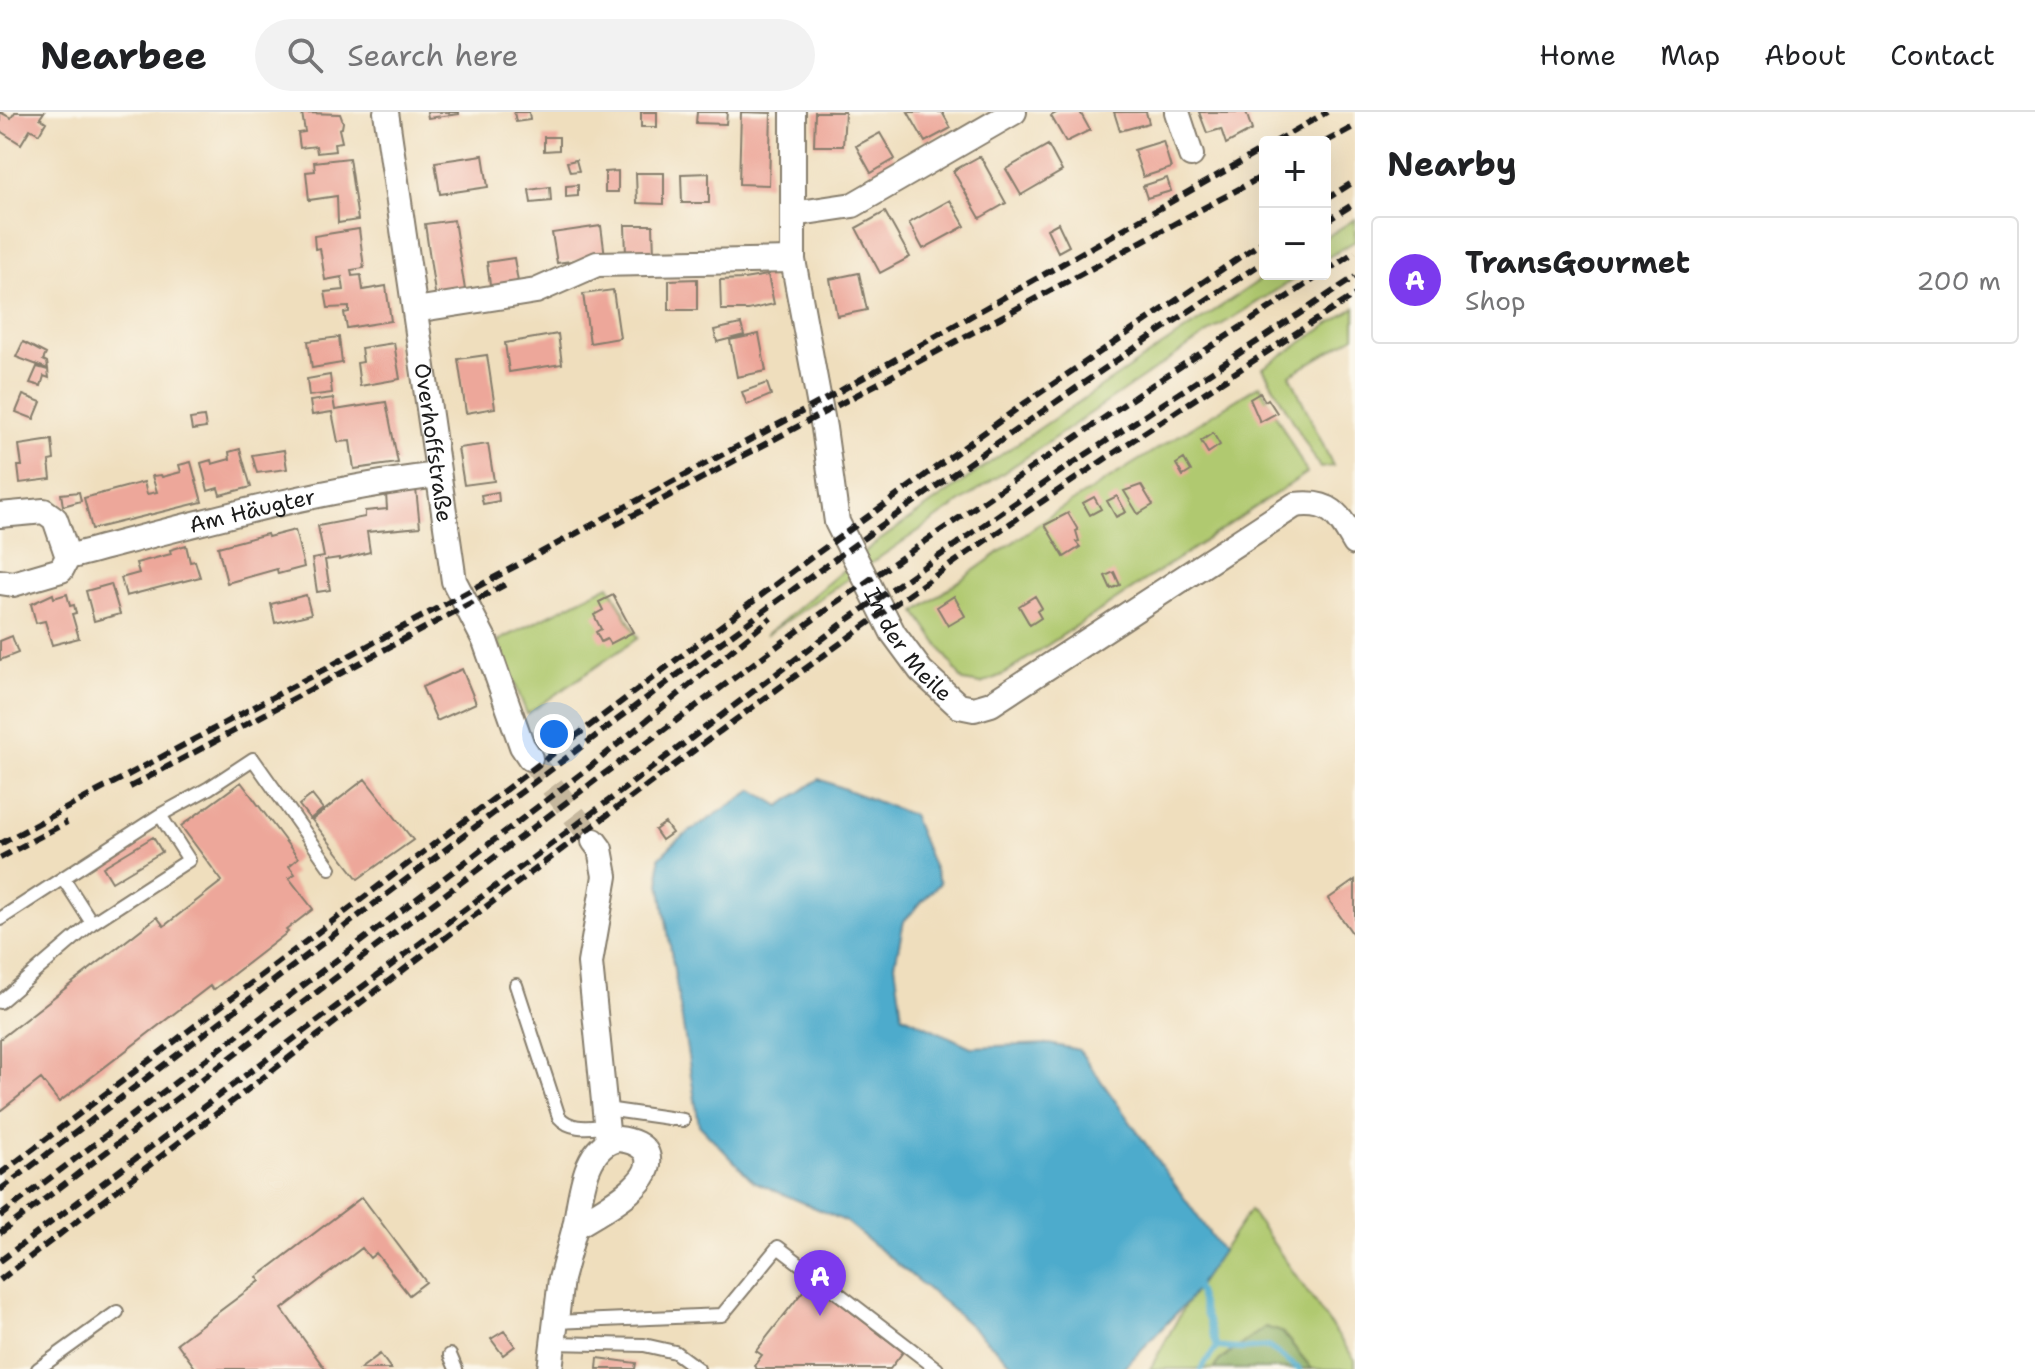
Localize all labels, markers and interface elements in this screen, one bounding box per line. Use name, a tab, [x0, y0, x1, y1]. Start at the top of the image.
search box	[255, 19, 815, 91]
text: Nearbee	[40, 30, 207, 81]
icon: search	[283, 33, 327, 77]
text: Search here	[347, 35, 519, 76]
text: Home	[1539, 36, 1616, 74]
text: Map	[1660, 36, 1720, 74]
text: About	[1764, 36, 1846, 74]
text: Contact	[1890, 36, 1995, 74]
map controls	[1259, 136, 1331, 280]
button: +	[1259, 136, 1331, 208]
text: Nearby	[1387, 141, 1517, 187]
button: −	[1259, 208, 1331, 280]
text: TransGourmet	[1465, 242, 1690, 283]
text: A	[1405, 263, 1425, 298]
text: 200 m	[1916, 263, 2001, 298]
text: Shop	[1465, 283, 1526, 318]
street label: Overhoffstraße	[408, 361, 459, 524]
street label: Am Häugter	[186, 482, 318, 540]
street label: In der Meile	[857, 583, 958, 708]
your location	[534, 714, 574, 754]
pin: A	[794, 1250, 846, 1316]

